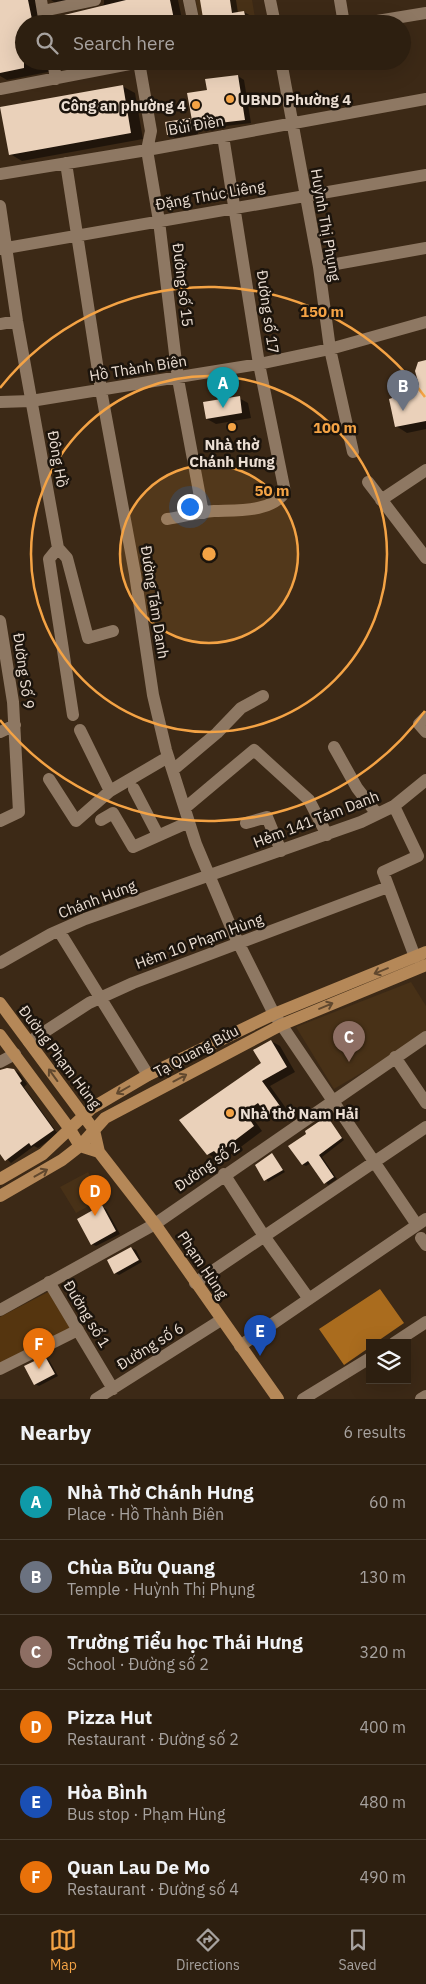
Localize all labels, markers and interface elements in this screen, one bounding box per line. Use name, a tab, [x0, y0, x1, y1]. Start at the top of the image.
search box	[15, 15, 411, 70]
icon: search	[33, 29, 61, 57]
text: Search here	[73, 31, 175, 55]
place label: UBND Phường 4	[240, 90, 351, 109]
marker: UBND Phường 4	[224, 93, 236, 105]
place label: Công an phường 4	[61, 96, 186, 115]
marker: Công an phường 4	[190, 99, 202, 111]
street label: Bùi Điền	[167, 111, 225, 139]
street label: Huỳnh Thị Phụng	[307, 167, 345, 283]
street label: Đặng Thúc Liêng	[154, 176, 266, 214]
street label: Đường số 15	[168, 242, 198, 328]
street label: Đường số 17	[253, 269, 283, 355]
text: 150 m	[300, 302, 344, 321]
street label: Hồ Thành Biên	[88, 351, 188, 385]
pin: A	[207, 367, 239, 408]
pin: B	[387, 370, 419, 411]
text: 100 m	[313, 418, 357, 437]
marker: Nhà thờ Chánh Hưng	[226, 421, 238, 433]
street label: Đông Hồ	[44, 429, 72, 489]
place label: Nhà thờ Chánh Hưng	[189, 435, 276, 471]
text: 50 m	[255, 481, 289, 500]
your location	[177, 494, 203, 520]
street label: Đường Tám Danh	[137, 544, 173, 660]
centre of rings	[200, 545, 218, 563]
street label: Đường Số 9	[9, 632, 39, 710]
street label: Hẻm 141 Tám Danh	[250, 786, 382, 852]
street label: Chánh Hưng	[55, 875, 139, 923]
street label: Hẻm 10 Phạm Hùng	[132, 909, 266, 973]
one-way arrow	[374, 966, 389, 976]
street label: Đường Phạm Hùng	[15, 1001, 105, 1113]
one-way arrow	[318, 1001, 333, 1011]
street label: Tạ Quang Bửu	[150, 1021, 242, 1081]
pin: C	[333, 1021, 365, 1062]
one-way arrow	[48, 1069, 59, 1082]
one-way arrow	[172, 1073, 187, 1082]
one-way arrow	[115, 1085, 130, 1095]
place label: Nhà thờ Nam Hải	[240, 1104, 359, 1123]
marker: Nhà thờ Nam Hải	[224, 1107, 236, 1119]
street label: Đường số 2	[171, 1137, 243, 1195]
one-way arrow	[34, 1168, 49, 1178]
pin: D	[79, 1175, 111, 1216]
street label: Phạm Hùng	[173, 1227, 233, 1303]
street label: Đường số 1	[59, 1277, 115, 1351]
pin: E	[244, 1315, 276, 1356]
street label: Đường số 6	[113, 1318, 187, 1374]
pin: F	[23, 1328, 55, 1369]
map controls	[366, 1339, 411, 1384]
button: layers	[366, 1339, 411, 1384]
text: Nearby	[20, 1418, 91, 1446]
text: 6 results	[343, 1422, 406, 1442]
text: Nhà Thờ Chánh Hưng	[67, 1480, 254, 1504]
text: A	[31, 1492, 41, 1512]
text: 60 m	[369, 1492, 406, 1512]
text: Place · Hồ Thành Biên	[67, 1504, 224, 1524]
text: Chùa Bửu Quang	[67, 1555, 215, 1579]
text: B	[31, 1567, 41, 1587]
text: 130 m	[359, 1567, 406, 1587]
text: Temple · Huỳnh Thị Phụng	[67, 1579, 255, 1599]
text: Trường Tiểu học Thái Hưng	[67, 1630, 303, 1654]
text: C	[31, 1642, 41, 1662]
text: 320 m	[359, 1642, 406, 1662]
text: School · Đường số 2	[67, 1654, 209, 1674]
text: Pizza Hut	[67, 1705, 152, 1729]
text: D	[30, 1717, 42, 1737]
text: 400 m	[359, 1717, 406, 1737]
text: Restaurant · Đường số 2	[67, 1729, 239, 1749]
text: Hòa Bình	[67, 1780, 148, 1804]
text: E	[31, 1792, 41, 1812]
text: 480 m	[359, 1792, 406, 1812]
text: Bus stop · Phạm Hùng	[67, 1804, 225, 1824]
text: Quan Lau De Mo	[67, 1855, 210, 1879]
text: F	[31, 1867, 41, 1887]
text: 490 m	[359, 1867, 406, 1887]
text: Restaurant · Đường số 4	[67, 1879, 239, 1899]
tab: Map	[49, 1926, 77, 1974]
tab: Directions	[176, 1926, 240, 1974]
tab: Saved	[339, 1926, 377, 1974]

